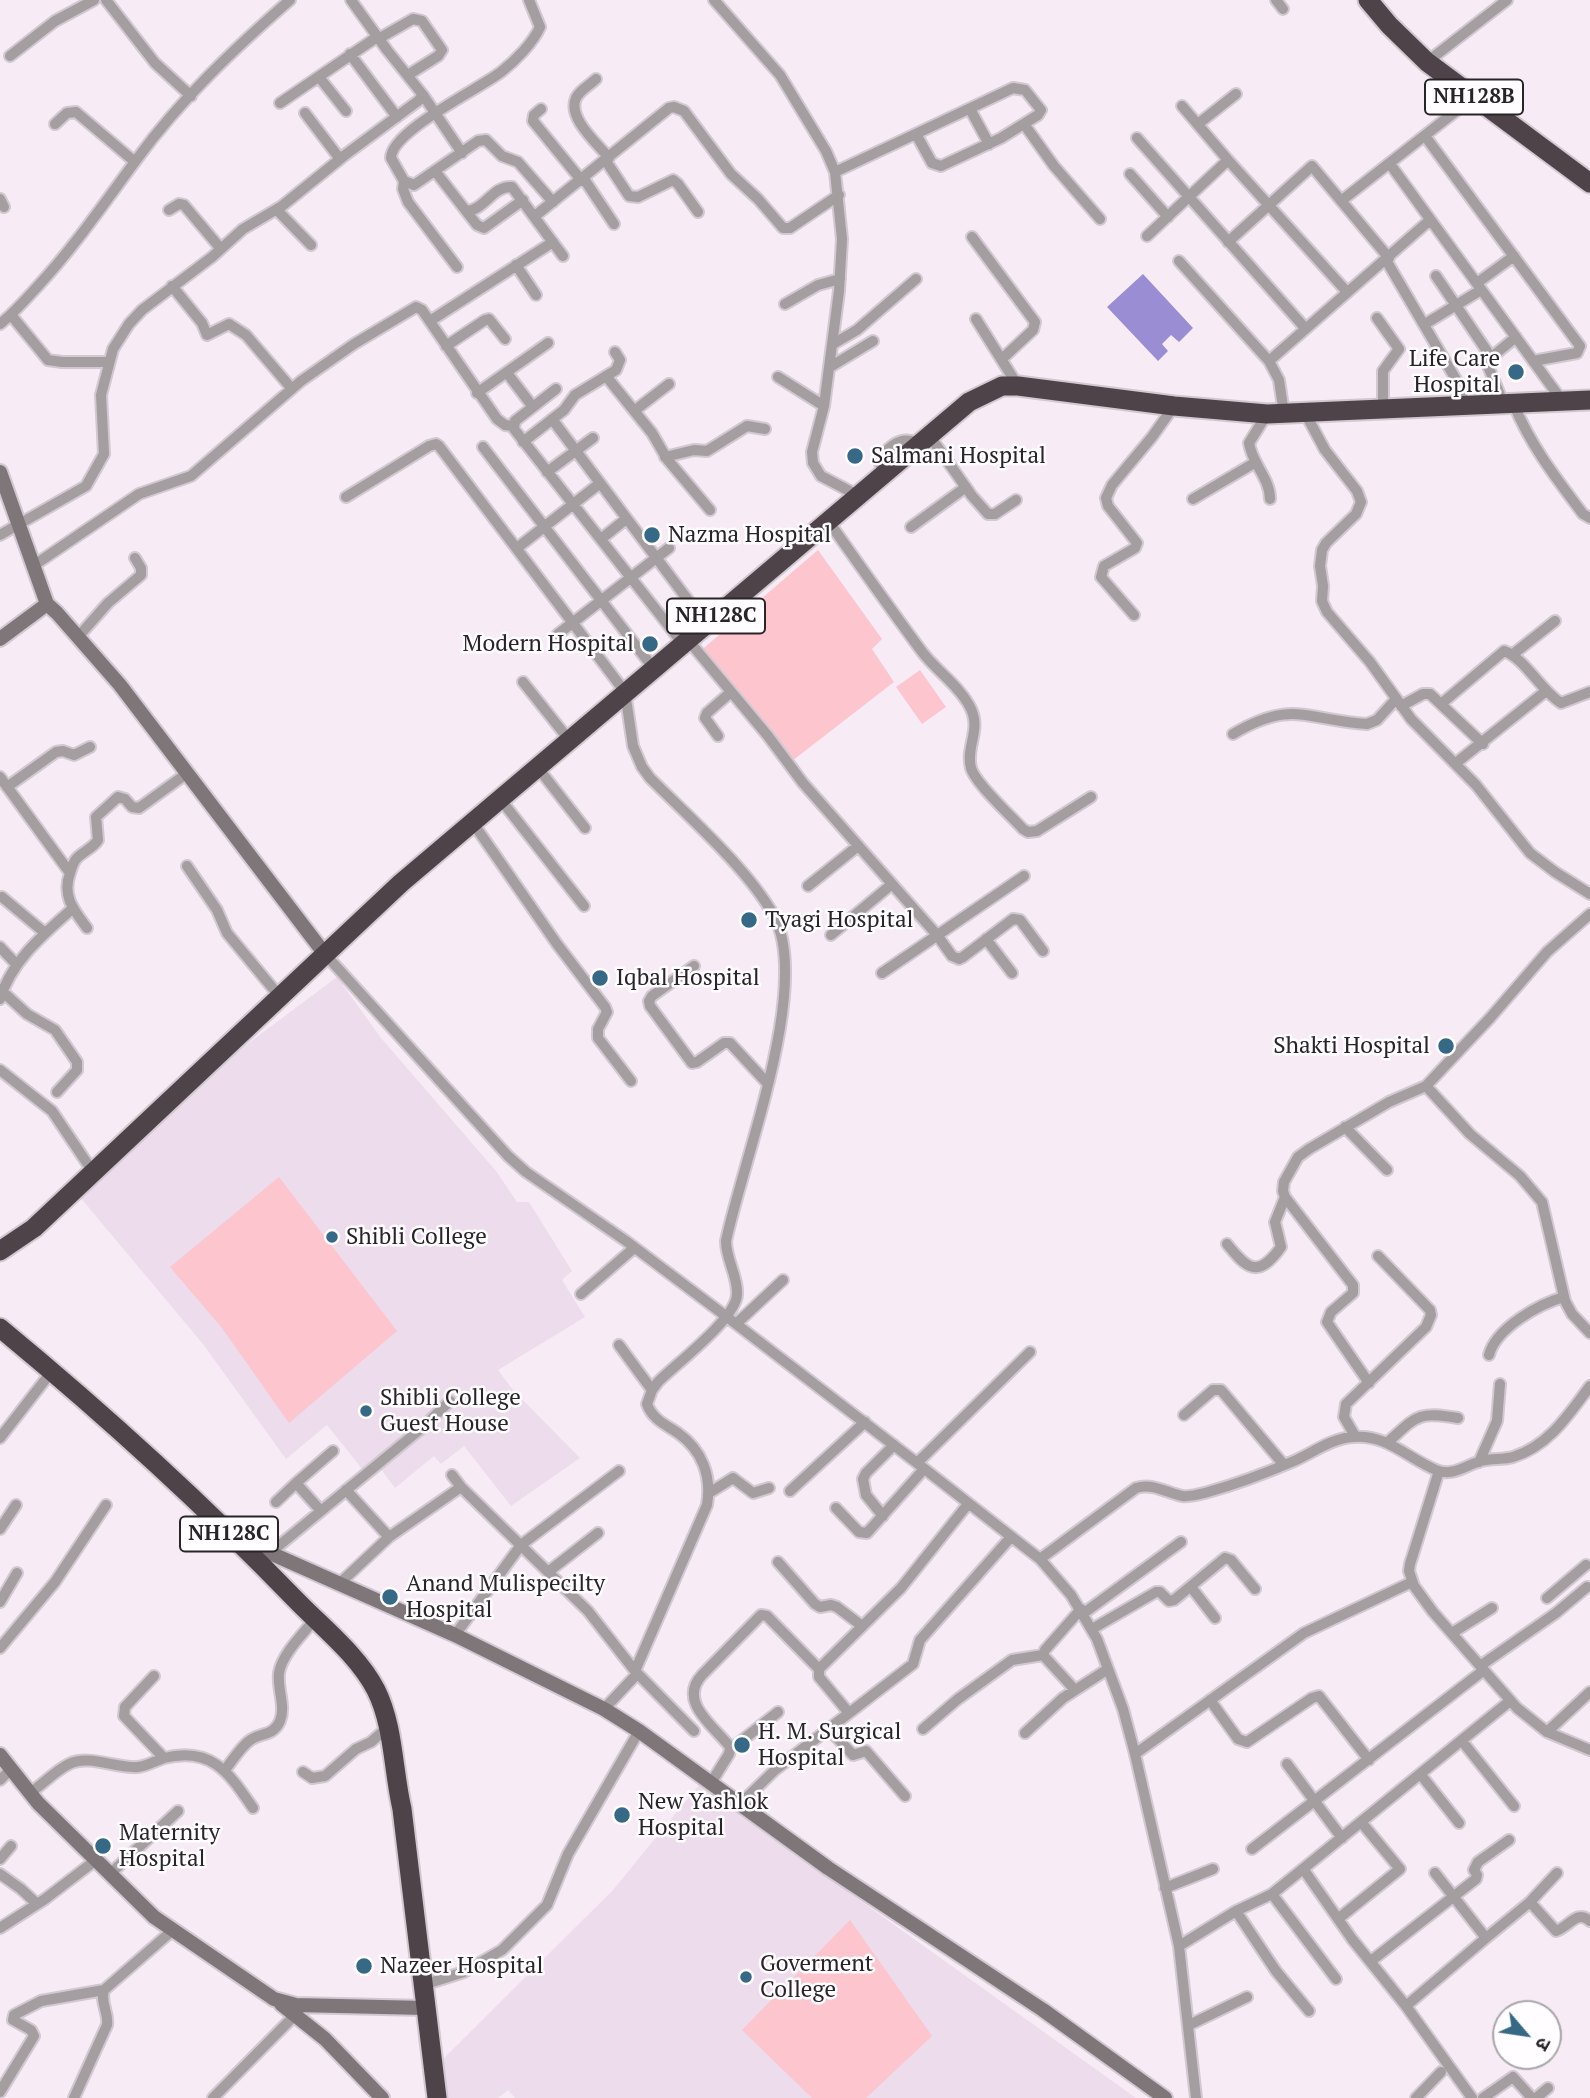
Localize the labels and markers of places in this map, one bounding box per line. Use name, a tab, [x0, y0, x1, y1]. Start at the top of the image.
place label: Life Care Hospital	[1409, 345, 1500, 399]
marker: Life Care Hospital	[1506, 362, 1526, 382]
place label: Salmani Hospital	[871, 442, 1046, 470]
marker: Salmani Hospital	[845, 446, 865, 466]
place label: Nazma Hospital	[668, 521, 831, 549]
marker: Nazma Hospital	[642, 525, 662, 545]
place label: Modern Hospital	[462, 630, 634, 658]
marker: Modern Hospital	[640, 634, 660, 654]
place label: Tyagi Hospital	[765, 906, 914, 934]
marker: Tyagi Hospital	[739, 910, 759, 930]
place label: Iqbal Hospital	[616, 964, 760, 992]
marker: Iqbal Hospital	[590, 968, 610, 988]
place label: Shakti Hospital	[1273, 1032, 1430, 1060]
marker: Shakti Hospital	[1436, 1036, 1456, 1056]
place label: Shibli College	[346, 1223, 487, 1251]
marker: Shibli College	[324, 1229, 340, 1245]
place label: Shibli College Guest House	[380, 1384, 521, 1438]
marker: Shibli College Guest House	[358, 1403, 374, 1419]
place label: Anand Mulispecilty Hospital	[406, 1570, 605, 1624]
marker: Anand Mulispecilty Hospital	[380, 1587, 400, 1607]
place label: H. M. Surgical Hospital	[758, 1718, 901, 1772]
marker: H. M. Surgical Hospital	[732, 1735, 752, 1755]
place label: New Yashlok Hospital	[638, 1788, 768, 1842]
marker: New Yashlok Hospital	[612, 1805, 632, 1825]
place label: Maternity Hospital	[119, 1819, 220, 1873]
marker: Maternity Hospital	[93, 1836, 113, 1856]
place label: Goverment College	[760, 1950, 873, 2004]
place label: Nazeer Hospital	[380, 1952, 543, 1980]
marker: Nazeer Hospital	[354, 1956, 374, 1976]
marker: Goverment College	[738, 1969, 754, 1985]

